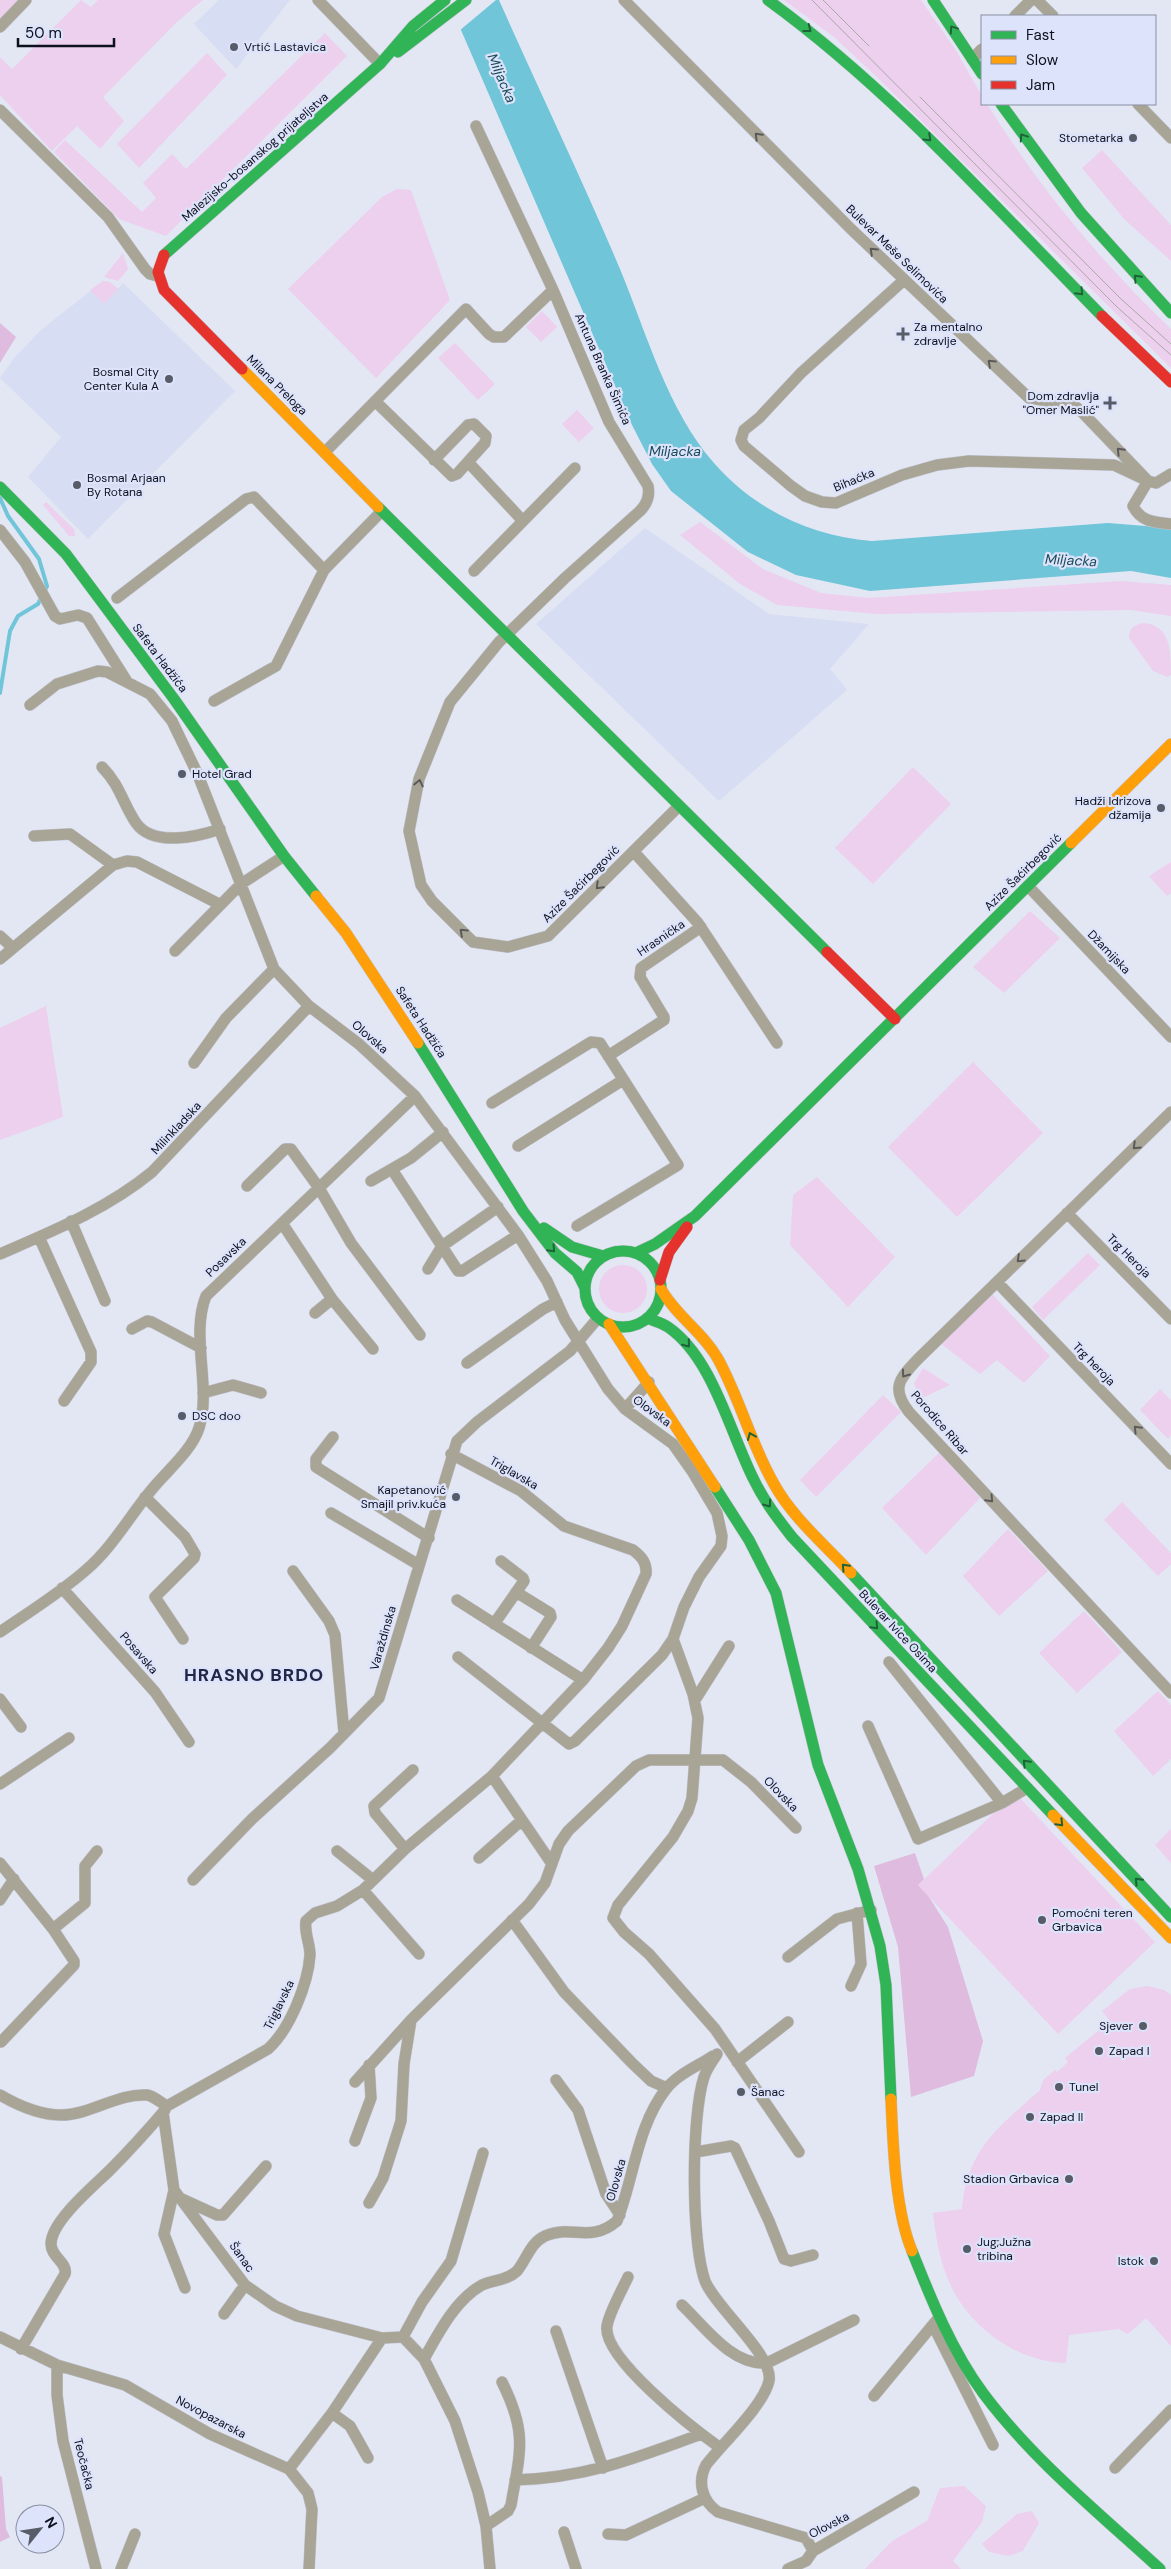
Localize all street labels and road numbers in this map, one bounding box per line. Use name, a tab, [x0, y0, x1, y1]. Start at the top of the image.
street label: Malezijsko-bosanskog prijateljstva	[178, 89, 332, 225]
street label: Bulevar Meše Selimovića	[843, 201, 951, 307]
street label: Antuna Branka Šimića	[571, 311, 635, 427]
street label: Milana Preloga	[243, 351, 311, 419]
street label: Bihaćka	[831, 465, 877, 495]
street label: Safeta Hadžića	[129, 620, 191, 696]
street label: Azize Šaćirbegović	[981, 830, 1065, 914]
street label: Azize Šaćirbegović	[539, 842, 623, 926]
street label: Hrasnička	[634, 916, 688, 960]
street label: Džamijska	[1084, 927, 1134, 977]
street label: Safeta Hadžića	[392, 983, 450, 1061]
street label: Olovska	[348, 1017, 392, 1057]
street label: Milinkladska	[147, 1098, 205, 1158]
street label: Trg Heroja	[1104, 1231, 1154, 1281]
street label: Posavska	[202, 1234, 250, 1280]
street label: Trg heroja	[1069, 1339, 1119, 1389]
street label: Porodice Ribar	[907, 1387, 973, 1459]
street label: Olovska	[630, 1392, 674, 1430]
street label: Triglavska	[487, 1453, 541, 1493]
street label: Bulevar Ivice Osima	[855, 1586, 941, 1676]
street label: Varaždinska	[366, 1604, 400, 1672]
street label: Posavska	[116, 1629, 162, 1677]
street label: Olovska	[760, 1773, 802, 1815]
street label: Triglavska	[260, 1977, 298, 2033]
street label: Olovska	[602, 2157, 630, 2203]
street label: Šanac	[226, 2239, 258, 2276]
street label: Novopazarska	[173, 2392, 249, 2442]
street label: Teočačka	[70, 2437, 98, 2491]
street label: Olovska	[806, 2508, 852, 2542]

